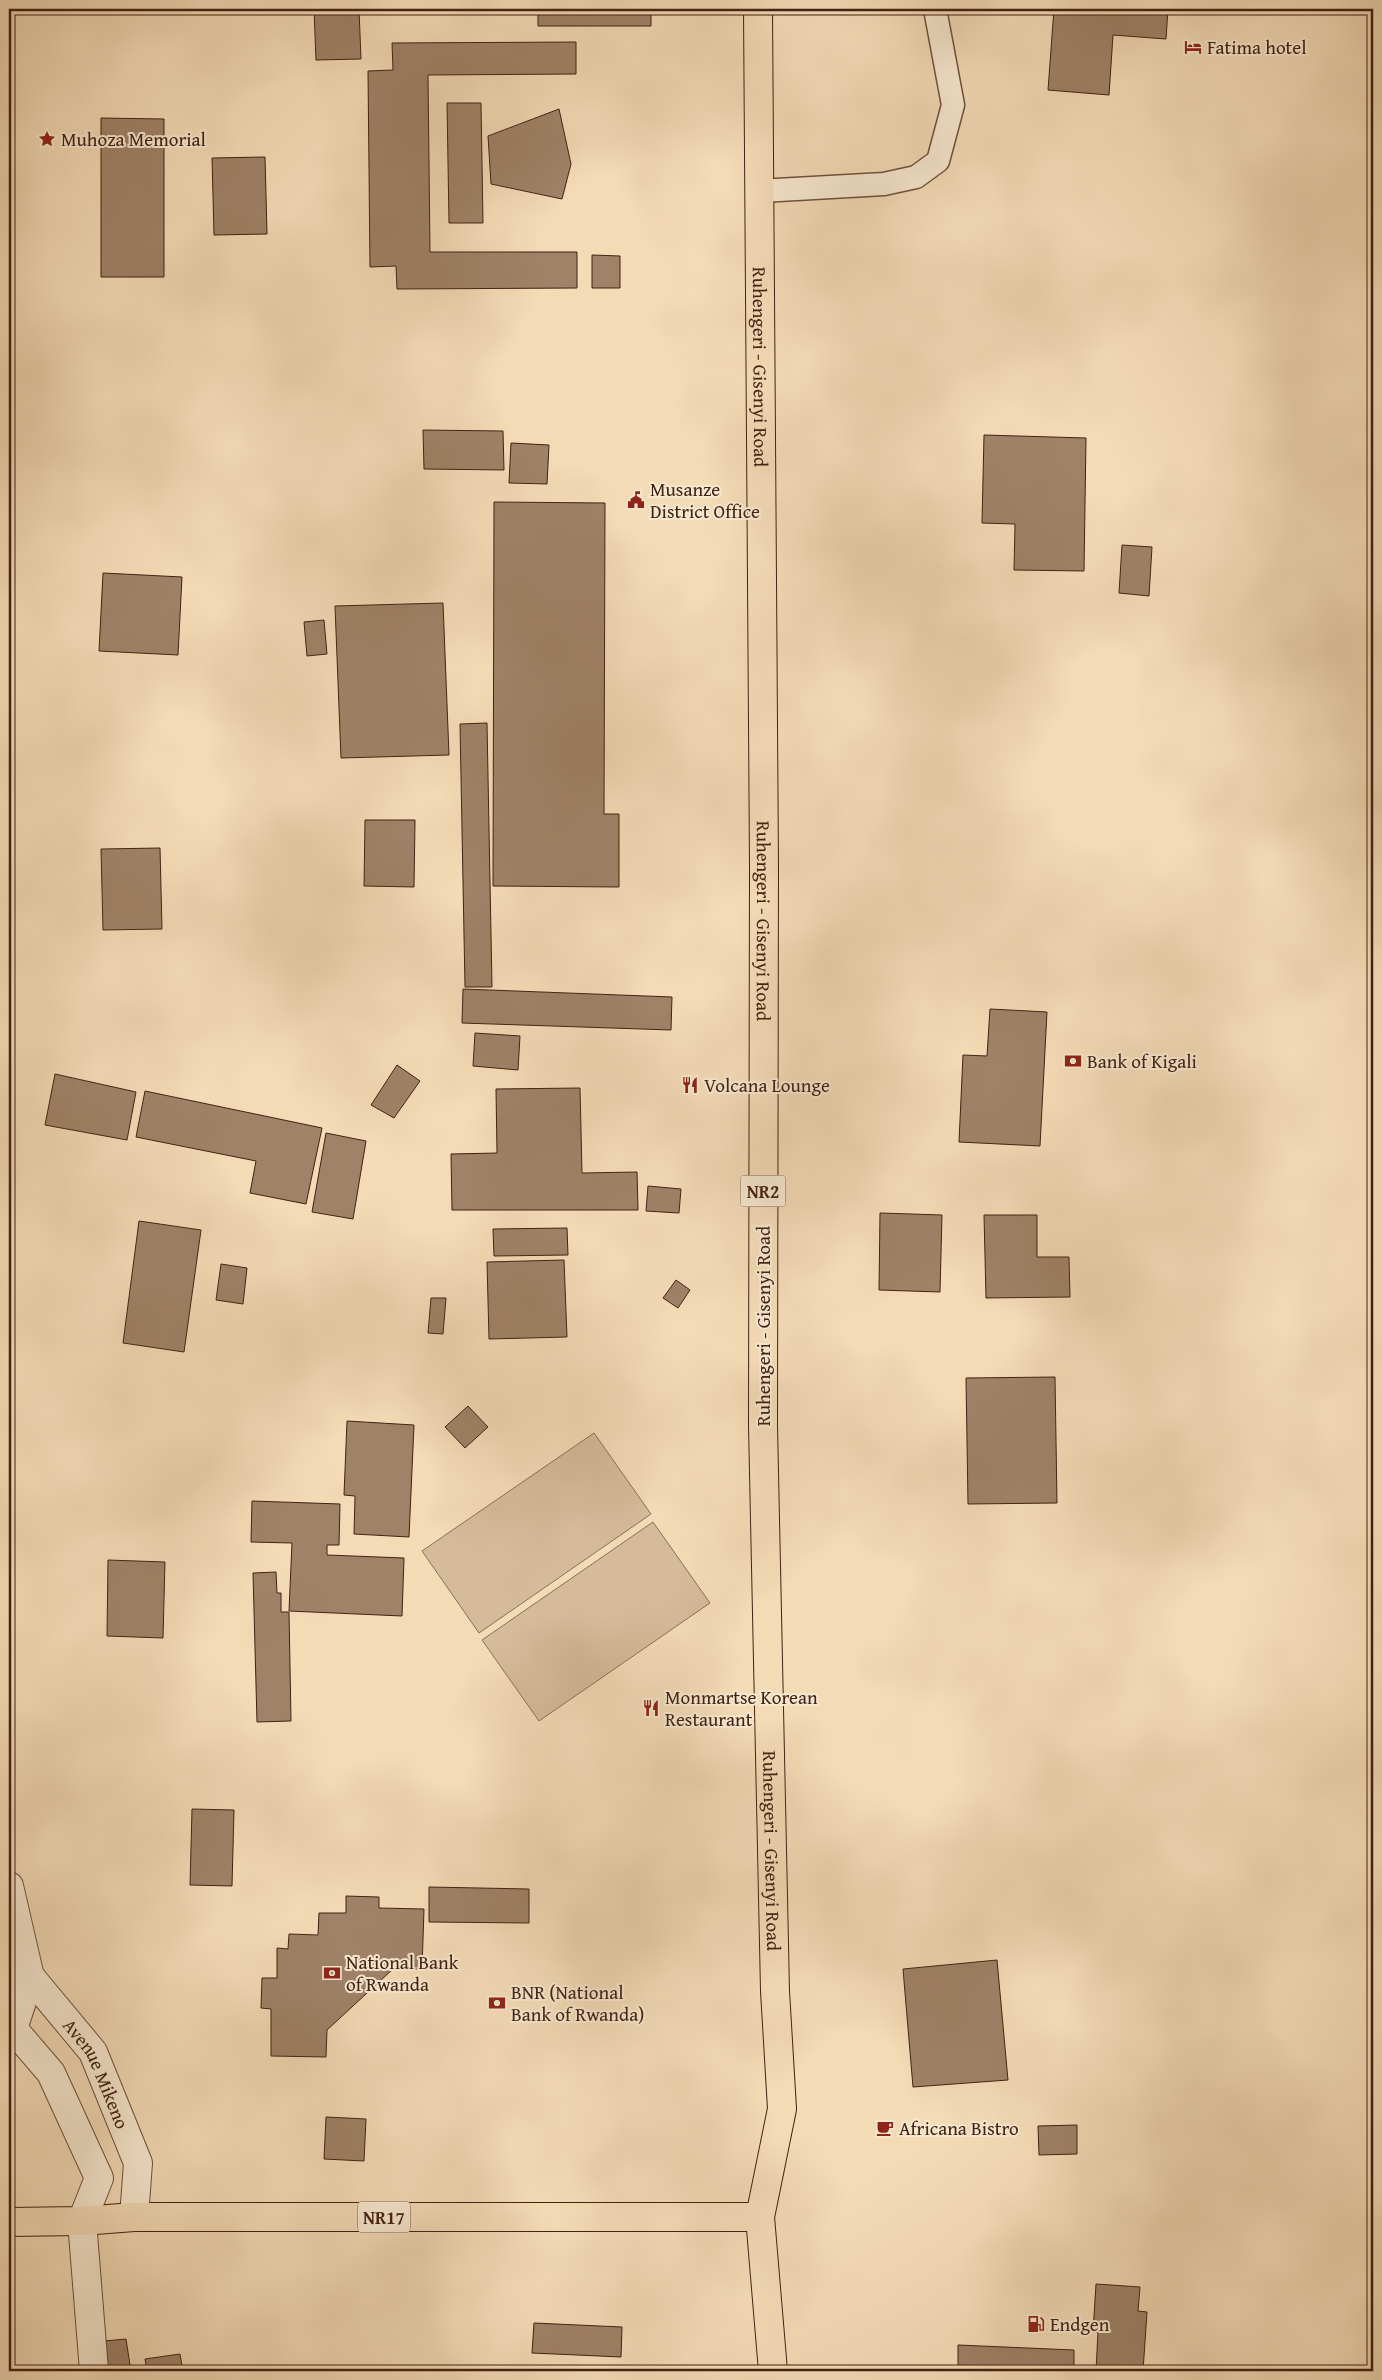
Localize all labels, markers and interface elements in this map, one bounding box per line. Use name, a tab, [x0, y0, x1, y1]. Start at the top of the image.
place label: Fatima hotel	[1207, 33, 1307, 61]
hotel icon: Fatima hotel	[1183, 37, 1203, 57]
place label: Muhoza Memorial	[61, 125, 206, 153]
place icon: Muhoza Memorial	[37, 129, 57, 149]
street label: Ruhengeri - Gisenyi Road	[746, 267, 775, 468]
place label: Musanze District Office	[650, 475, 760, 525]
public building icon: Musanze District Office	[626, 490, 646, 510]
street label: Ruhengeri - Gisenyi Road	[750, 821, 778, 1022]
place label: Bank of Kigali	[1087, 1047, 1197, 1075]
bank icon: Bank of Kigali	[1063, 1051, 1083, 1071]
place label: Volcana Lounge	[704, 1071, 830, 1099]
restaurant icon: Volcana Lounge	[680, 1075, 700, 1095]
road number: NR2	[740, 1176, 786, 1206]
street label: Ruhengeri - Gisenyi Road	[749, 1225, 777, 1426]
place label: Monmartse Korean Restaurant	[665, 1683, 818, 1733]
restaurant icon: Monmartse Korean Restaurant	[641, 1698, 661, 1718]
street label: Ruhengeri - Gisenyi Road	[756, 1750, 788, 1952]
place label: National Bank of Rwanda	[346, 1948, 459, 1998]
bank icon: National Bank of Rwanda	[322, 1963, 342, 1983]
place label: BNR (National Bank of Rwanda)	[511, 1978, 644, 2028]
bank icon: BNR (National Bank of Rwanda)	[487, 1993, 507, 2013]
street label: Avenue Mikeno	[56, 2012, 137, 2133]
place label: Africana Bistro	[899, 2114, 1019, 2142]
cafe icon: Africana Bistro	[875, 2118, 895, 2138]
road number: NR17	[358, 2202, 410, 2232]
place label: Endgen	[1050, 2310, 1110, 2338]
fuel station icon: Endgen	[1026, 2314, 1046, 2334]

